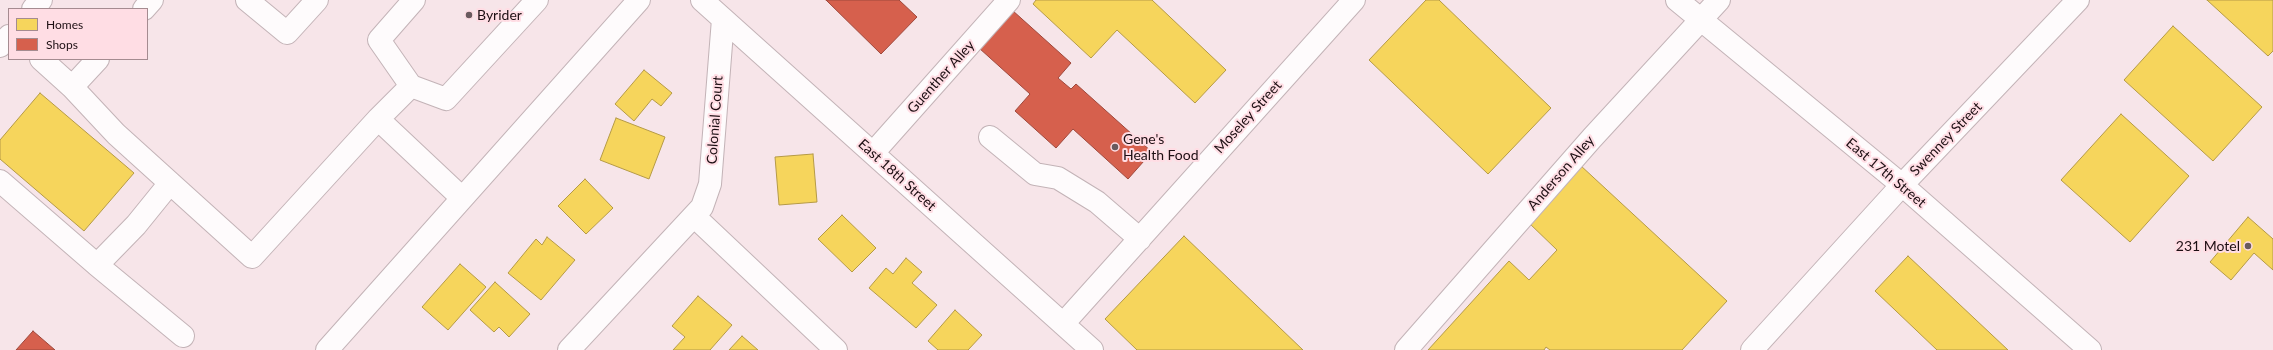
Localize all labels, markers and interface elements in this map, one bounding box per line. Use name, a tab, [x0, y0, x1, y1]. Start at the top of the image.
place label: Byrider	[477, 7, 522, 23]
legend	[8, 8, 148, 60]
marker: Byrider	[464, 10, 474, 20]
text: Homes	[46, 17, 83, 32]
text: Shops	[46, 37, 78, 52]
street label: Guenther Alley	[904, 37, 978, 117]
street label: Colonial Court	[704, 75, 726, 165]
street label: Moseley Street	[1211, 77, 1285, 157]
street label: Swenney Street	[1907, 99, 1985, 179]
place label: Gene's Health Food	[1123, 131, 1199, 164]
street label: Anderson Alley	[1524, 132, 1598, 214]
street label: East 17th Street	[1843, 135, 1929, 211]
street label: East 18th Street	[855, 136, 939, 214]
marker: Gene's Health Food	[1110, 142, 1120, 152]
place label: 231 Motel	[2176, 238, 2240, 254]
marker: 231 Motel	[2243, 241, 2253, 251]

